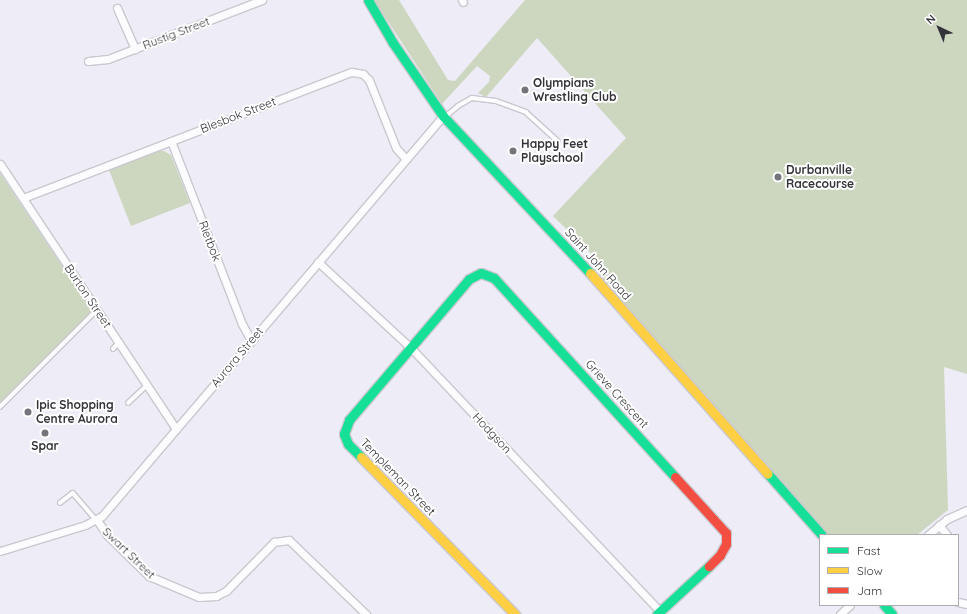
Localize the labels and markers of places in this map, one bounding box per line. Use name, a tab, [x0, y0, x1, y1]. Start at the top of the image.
place label: Olympians Wrestling Club	[533, 76, 617, 104]
marker: Olympians Wrestling Club	[520, 85, 530, 95]
place label: Happy Feet Playschool	[521, 137, 588, 165]
marker: Happy Feet Playschool	[508, 146, 518, 156]
place label: Durbanville Racecourse	[786, 163, 854, 191]
marker: Durbanville Racecourse	[773, 172, 783, 182]
place label: Ipic Shopping Centre Aurora	[36, 398, 118, 426]
marker: Ipic Shopping Centre Aurora	[23, 407, 33, 417]
marker: Spar	[40, 428, 50, 438]
place label: Spar	[31, 439, 59, 453]

